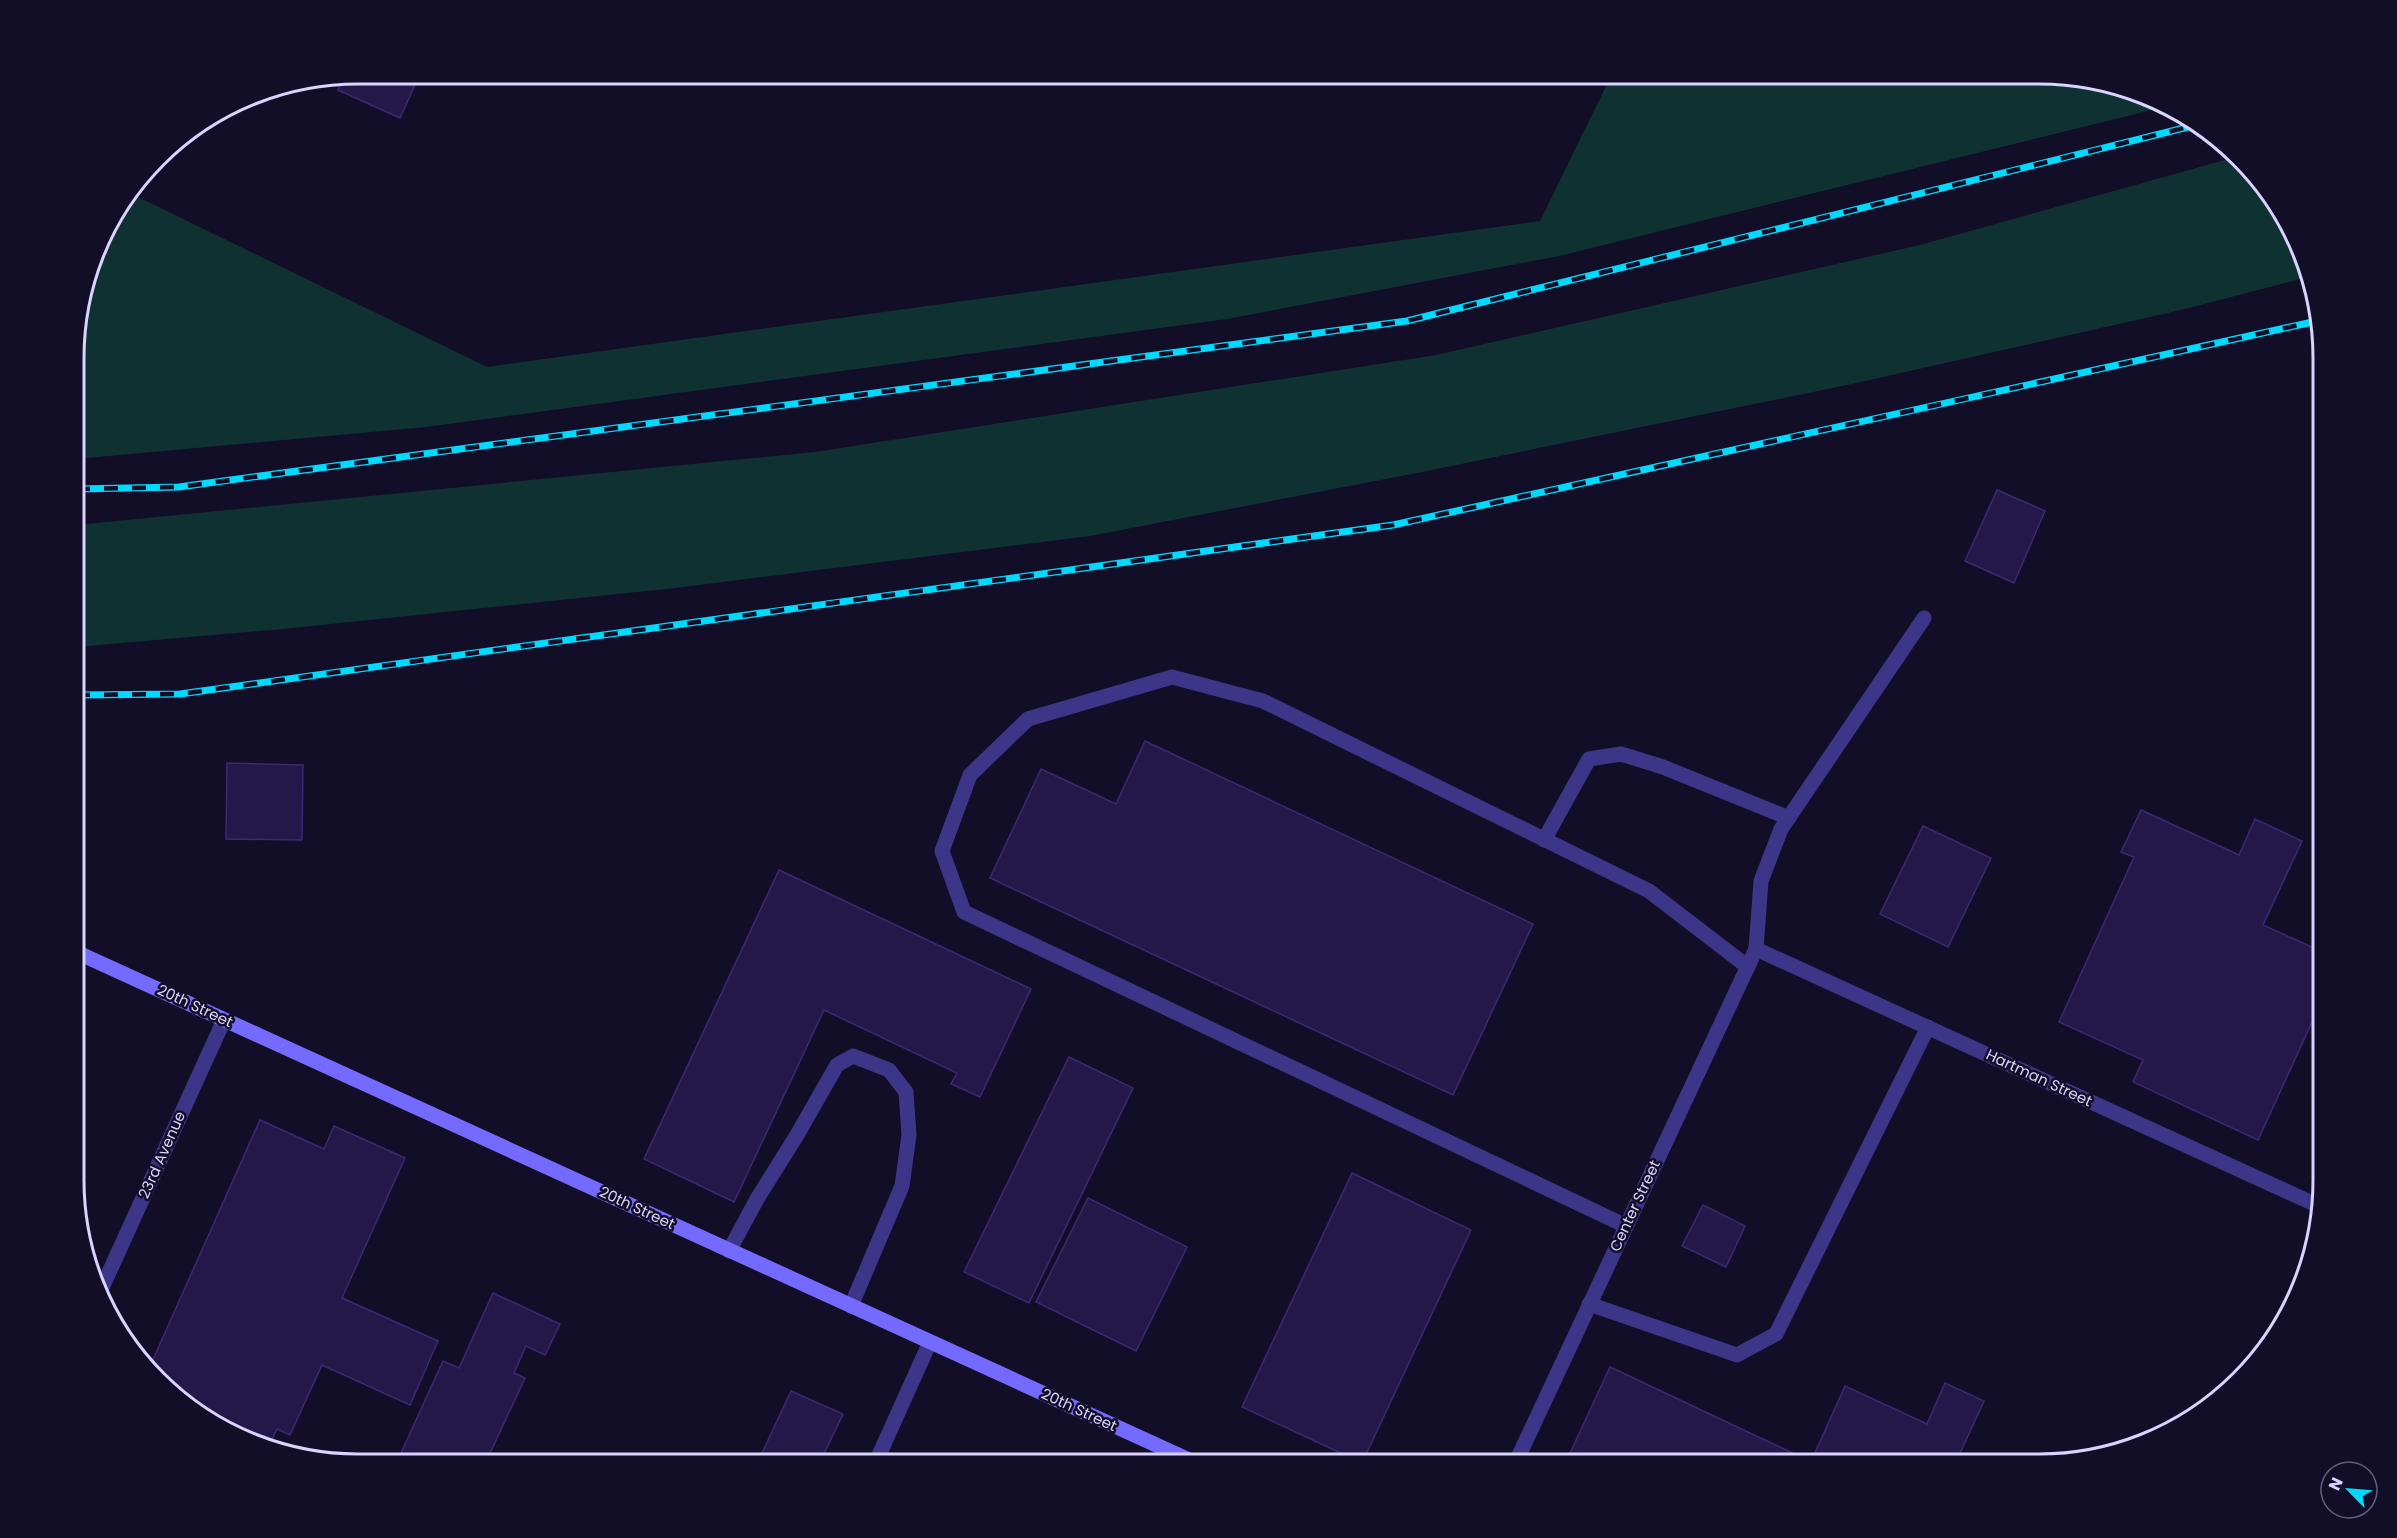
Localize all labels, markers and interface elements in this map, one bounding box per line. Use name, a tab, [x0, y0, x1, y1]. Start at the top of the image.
street label: 20th Street	[154, 979, 236, 1032]
street label: Hartman Street	[1983, 1044, 2096, 1111]
street label: 23rd Avenue	[133, 1108, 190, 1202]
street label: Center Street	[1604, 1157, 1665, 1255]
street label: 20th Street	[596, 1181, 678, 1234]
street label: 20th Street	[1038, 1383, 1120, 1436]
north arrow	[2319, 1460, 2379, 1520]
text: N	[2323, 1474, 2349, 1494]

